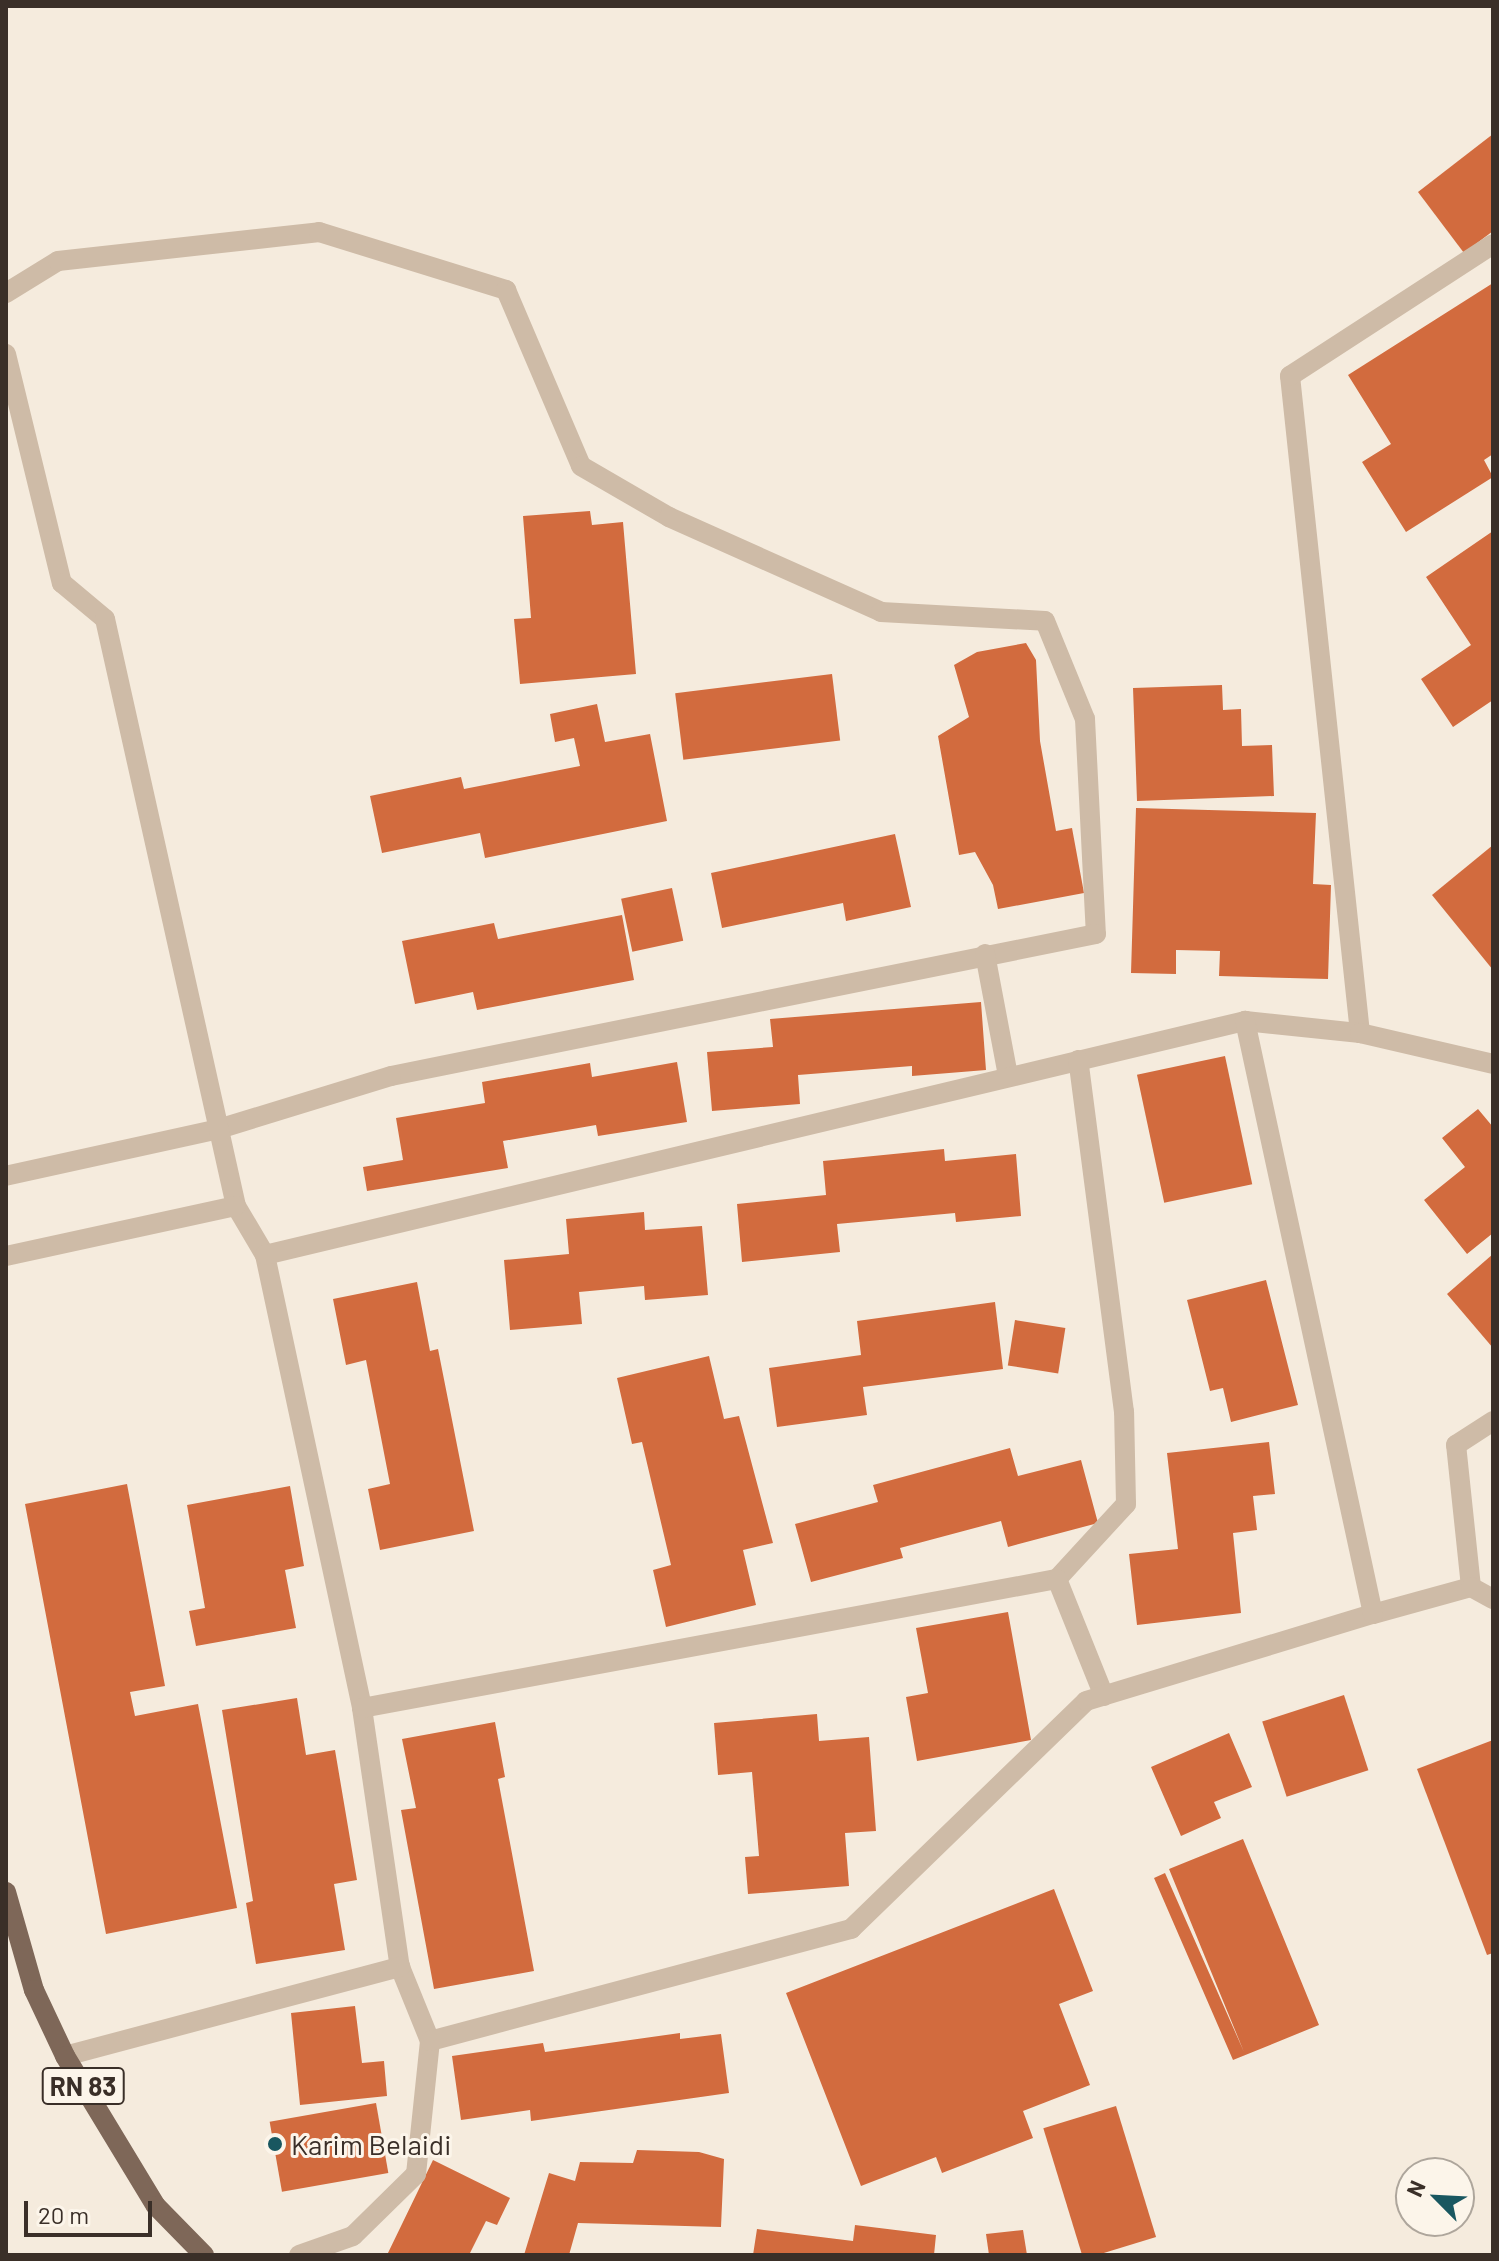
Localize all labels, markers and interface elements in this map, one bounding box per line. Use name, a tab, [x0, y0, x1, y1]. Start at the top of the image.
road number: RN 83	[41, 2064, 125, 2108]
place label: Karim Belaidi	[291, 2127, 451, 2161]
marker: Karim Belaidi	[266, 2135, 284, 2153]
north arrow	[1395, 2157, 1475, 2237]
text: N	[1400, 2176, 1430, 2200]
scale bar	[28, 2185, 156, 2235]
text: 20 m	[38, 2200, 89, 2229]

